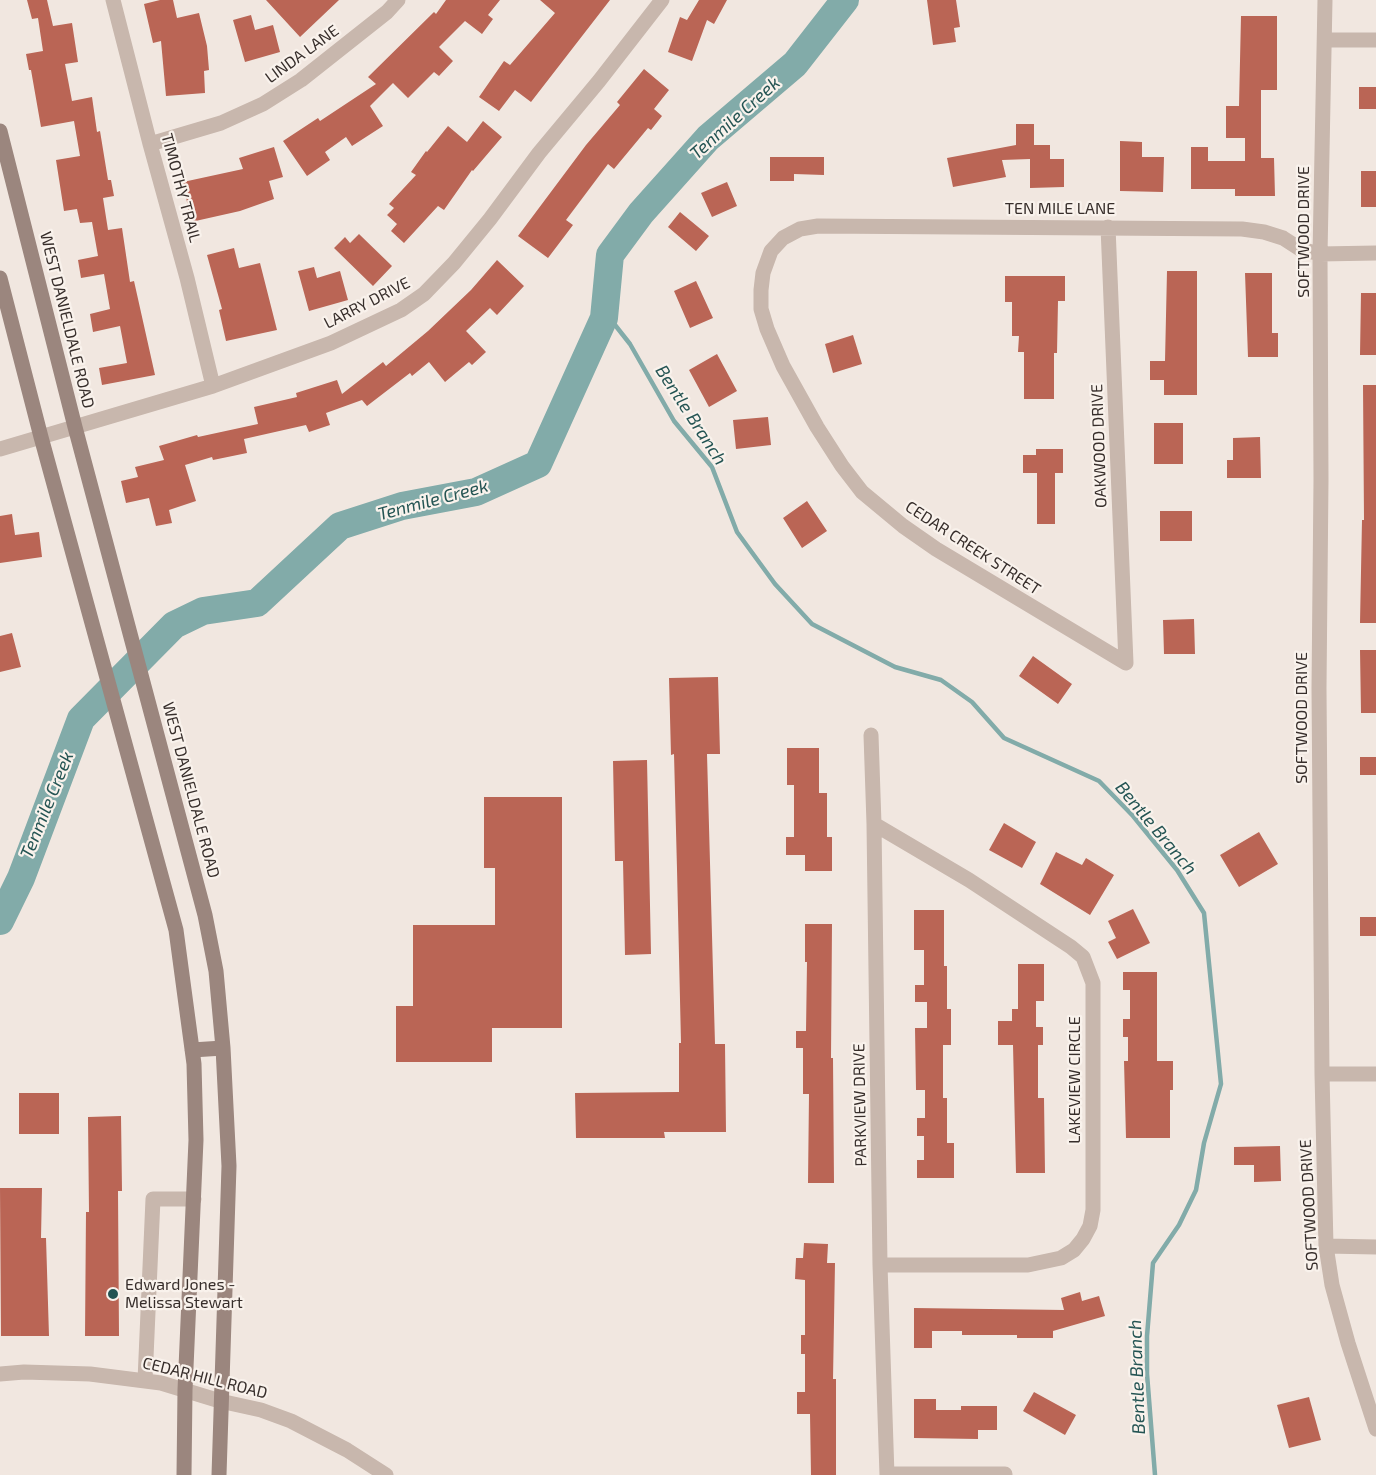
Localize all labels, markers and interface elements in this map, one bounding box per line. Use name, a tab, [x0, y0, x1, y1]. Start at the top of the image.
street label: LINDA LANE	[261, 21, 343, 87]
water label: Tenmile Creek	[686, 72, 784, 164]
street label: TIMOTHY TRAIL	[157, 131, 205, 245]
street label: SOFTWOOD DRIVE	[1294, 166, 1314, 298]
street label: TEN MILE LANE	[1005, 199, 1115, 219]
street label: WEST DANIELDALE ROAD	[36, 230, 98, 410]
street label: LARRY DRIVE	[321, 273, 413, 333]
water label: Bentle Branch	[651, 361, 731, 469]
street label: OAKWOOD DRIVE	[1087, 384, 1111, 508]
water label: Tenmile Creek	[375, 475, 491, 525]
street label: CEDAR CREEK STREET	[902, 497, 1044, 599]
street label: SOFTWOOD DRIVE	[1292, 652, 1312, 784]
street label: WEST DANIELDALE ROAD	[158, 700, 224, 880]
water label: Tenmile Creek	[16, 748, 78, 862]
water label: Bentle Branch	[1111, 777, 1201, 879]
street label: LAKEVIEW CIRCLE	[1065, 1016, 1085, 1144]
street label: PARKVIEW DRIVE	[849, 1043, 871, 1167]
street label: SOFTWOOD DRIVE	[1296, 1139, 1322, 1271]
place label: Edward Jones - Melissa Stewart	[125, 1275, 243, 1313]
marker: Edward Jones - Melissa Stewart	[106, 1287, 120, 1301]
water label: Bentle Branch	[1124, 1319, 1150, 1435]
street label: CEDAR HILL ROAD	[141, 1353, 269, 1403]

